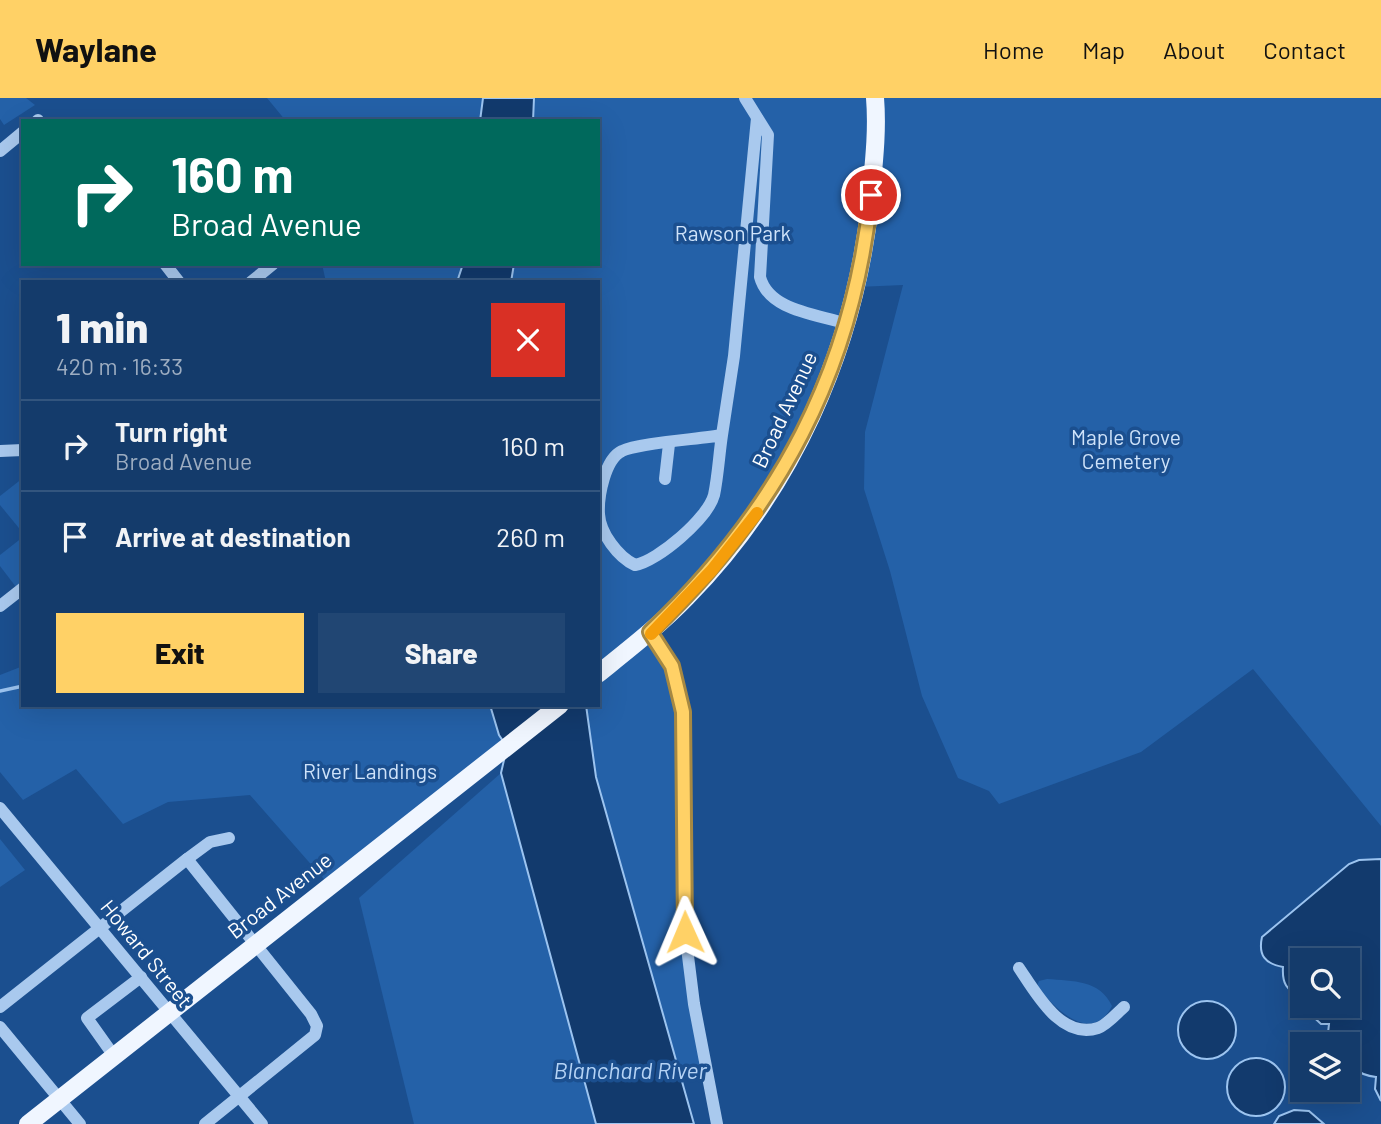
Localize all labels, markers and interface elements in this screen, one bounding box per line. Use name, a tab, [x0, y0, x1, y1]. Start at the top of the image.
text: Waylane	[35, 29, 157, 69]
text: Home	[983, 35, 1044, 64]
text: Map	[1082, 35, 1125, 64]
text: About	[1163, 35, 1225, 64]
text: Contact	[1263, 35, 1346, 64]
text: 160 m	[171, 144, 293, 203]
icon: right	[56, 147, 147, 238]
pin	[841, 165, 901, 225]
icon: arrive	[852, 176, 890, 214]
text: Broad Avenue	[171, 204, 362, 242]
park label: Rawson Park	[675, 220, 791, 245]
text: 1 min	[56, 301, 148, 351]
button: close	[491, 303, 565, 377]
street label: Broad Avenue	[746, 347, 821, 471]
text: 420 m · 16:33	[56, 352, 183, 380]
text: Turn right	[115, 416, 228, 447]
park label: Maple Grove Cemetery	[1071, 424, 1181, 473]
icon: right	[56, 427, 94, 465]
text: 160 m	[501, 430, 565, 461]
text: Broad Avenue	[115, 447, 252, 475]
icon: arrive	[56, 518, 94, 556]
text: Arrive at destination	[115, 521, 351, 552]
text: 260 m	[496, 521, 565, 552]
button: Exit	[56, 613, 304, 693]
button: Share	[318, 613, 565, 693]
park label: River Landings	[303, 758, 437, 783]
street label: Broad Avenue	[222, 846, 336, 943]
street label: Howard Street	[96, 894, 198, 1012]
position arrow	[648, 895, 722, 969]
map controls	[1290, 948, 1360, 1102]
button: search	[1290, 948, 1360, 1018]
button: layers	[1290, 1032, 1360, 1102]
water label: Blanchard River	[553, 1056, 707, 1084]

